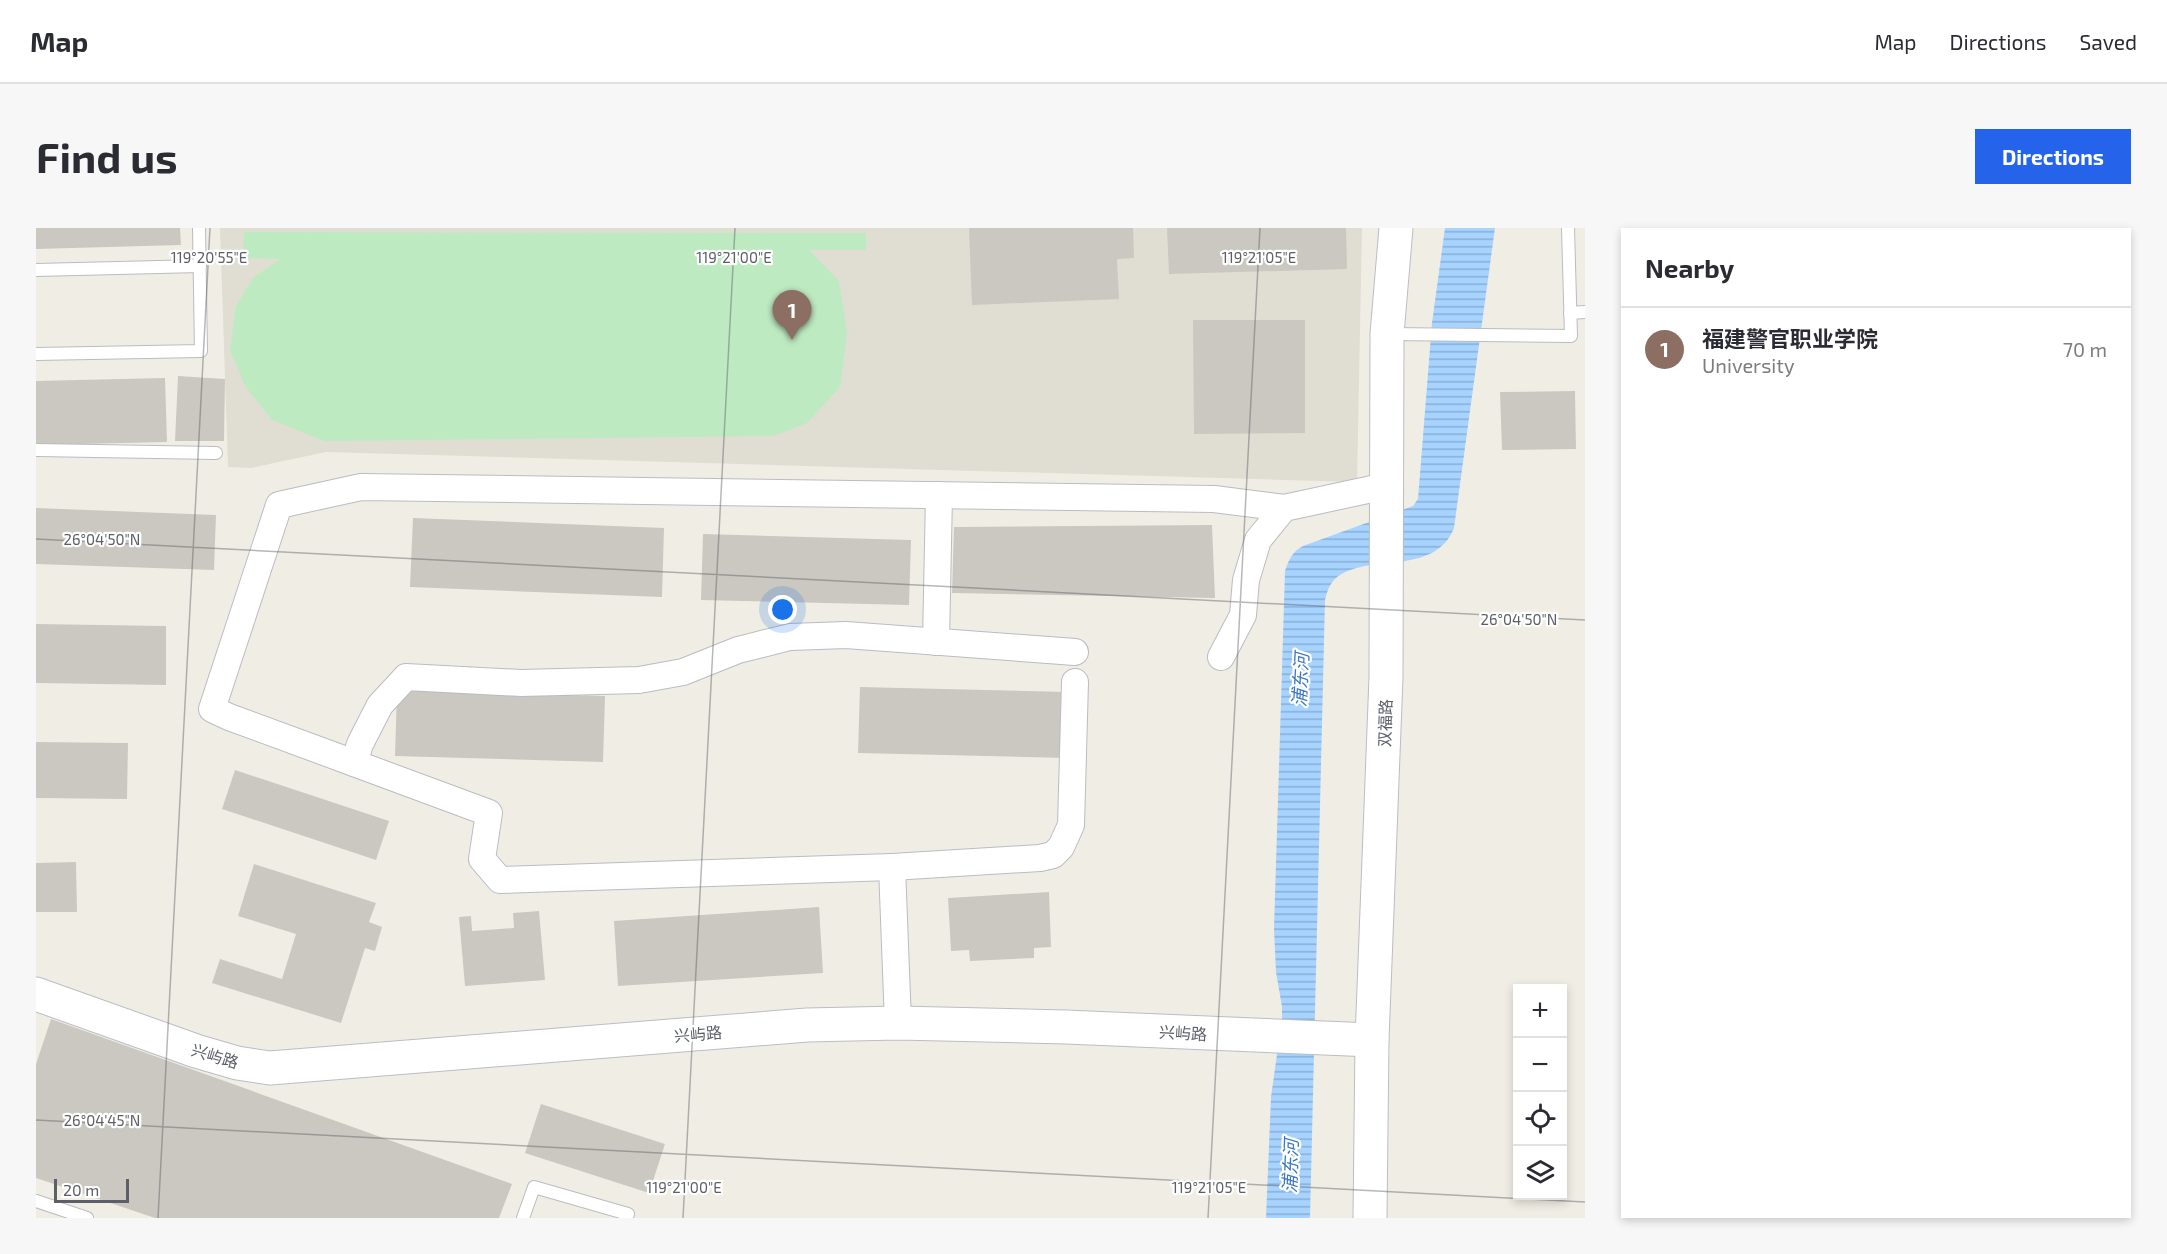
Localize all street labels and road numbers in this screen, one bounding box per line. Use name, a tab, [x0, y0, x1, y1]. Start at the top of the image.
street label: 双福路	[1374, 699, 1395, 747]
street label: 兴屿路	[673, 1022, 723, 1045]
street label: 兴屿路	[1159, 1022, 1207, 1043]
street label: 兴屿路	[189, 1039, 241, 1072]

